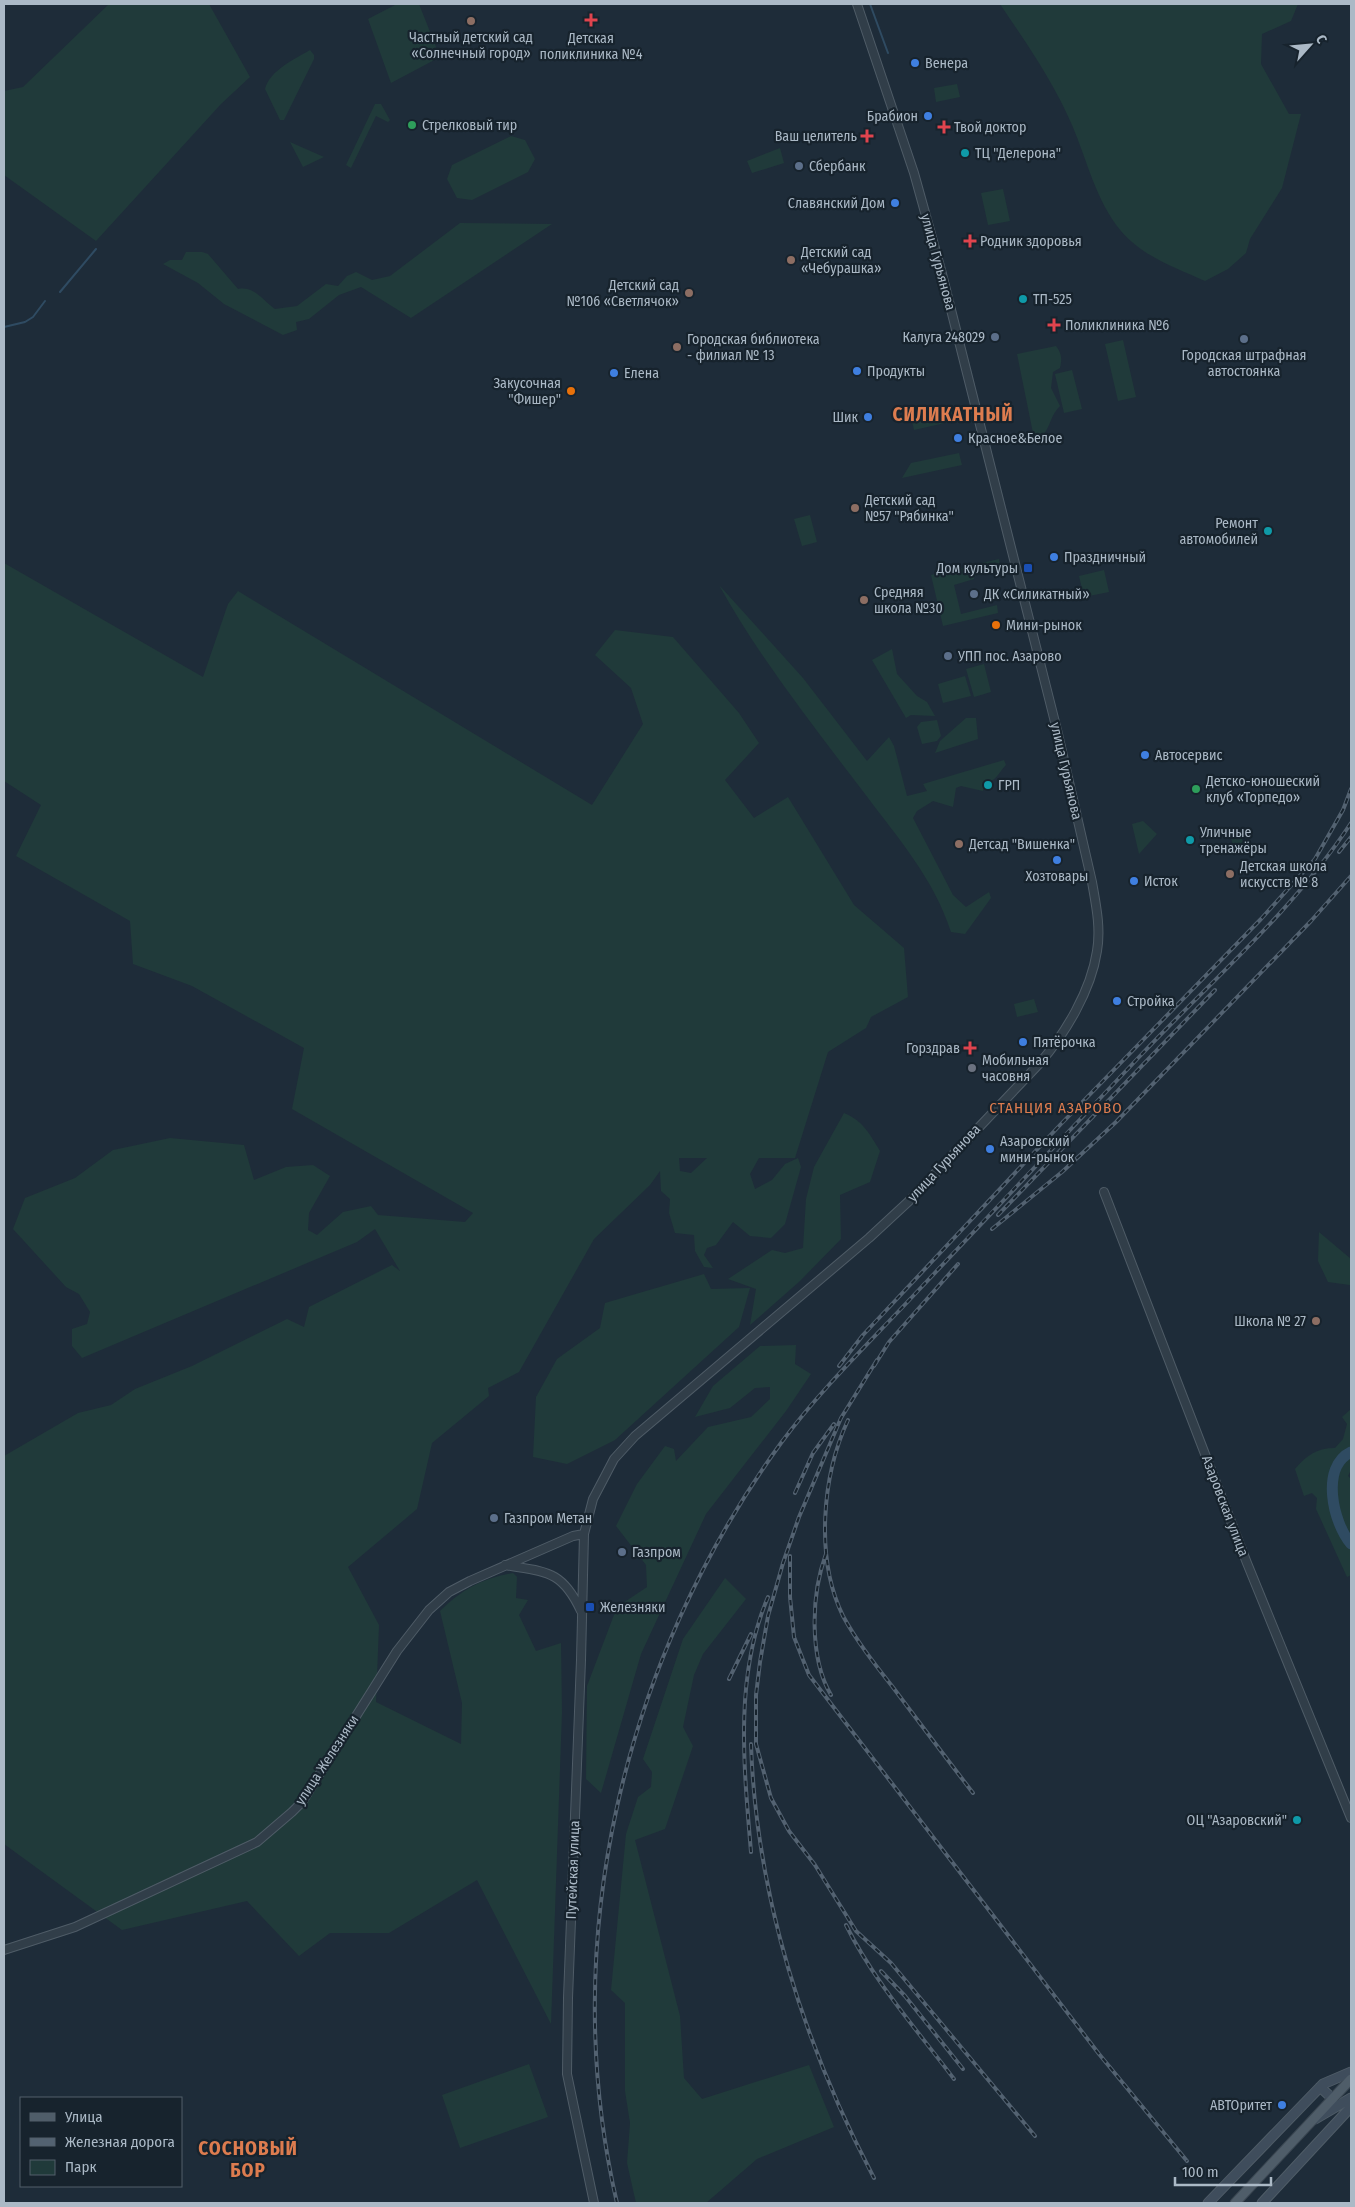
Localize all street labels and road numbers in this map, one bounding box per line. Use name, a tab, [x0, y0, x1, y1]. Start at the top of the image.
street label: улица Гурьянова	[917, 212, 959, 312]
street label: улица Гурьянова	[1047, 721, 1085, 821]
street label: улица Гурьянова	[904, 1121, 984, 1205]
street label: Азаровская улица	[1198, 1453, 1252, 1559]
street label: улица Железняки	[292, 1712, 362, 1808]
street label: Путейская улица	[563, 1820, 583, 1920]

